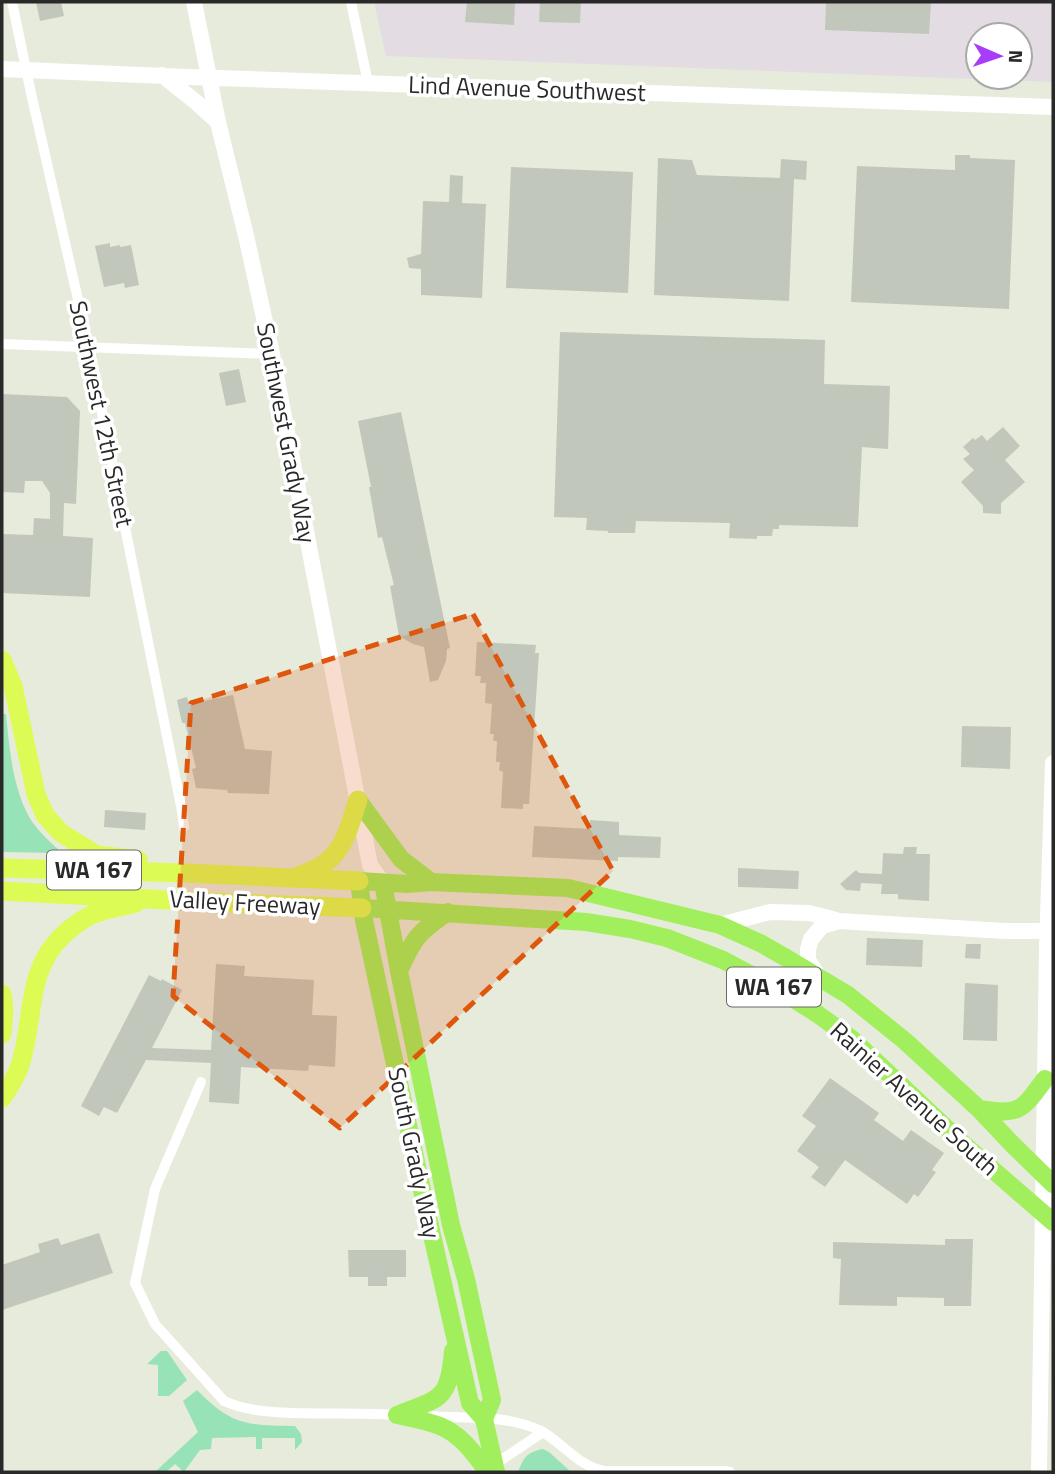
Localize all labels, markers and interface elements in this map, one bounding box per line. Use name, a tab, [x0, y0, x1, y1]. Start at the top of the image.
north arrow	[964, 21, 1034, 91]
text: N	[1002, 50, 1031, 64]
street label: Lind Avenue Southwest	[408, 66, 647, 110]
street label: Southwest 12th Street	[60, 298, 144, 531]
street label: Southwest Grady Way	[248, 320, 326, 547]
road number: WA 167	[47, 850, 141, 890]
street label: Valley Freeway	[169, 880, 322, 924]
road number: WA 167	[727, 968, 821, 1006]
street label: Rainier Avenue South	[822, 1013, 1007, 1184]
street label: South Grady Way	[379, 1064, 451, 1242]

